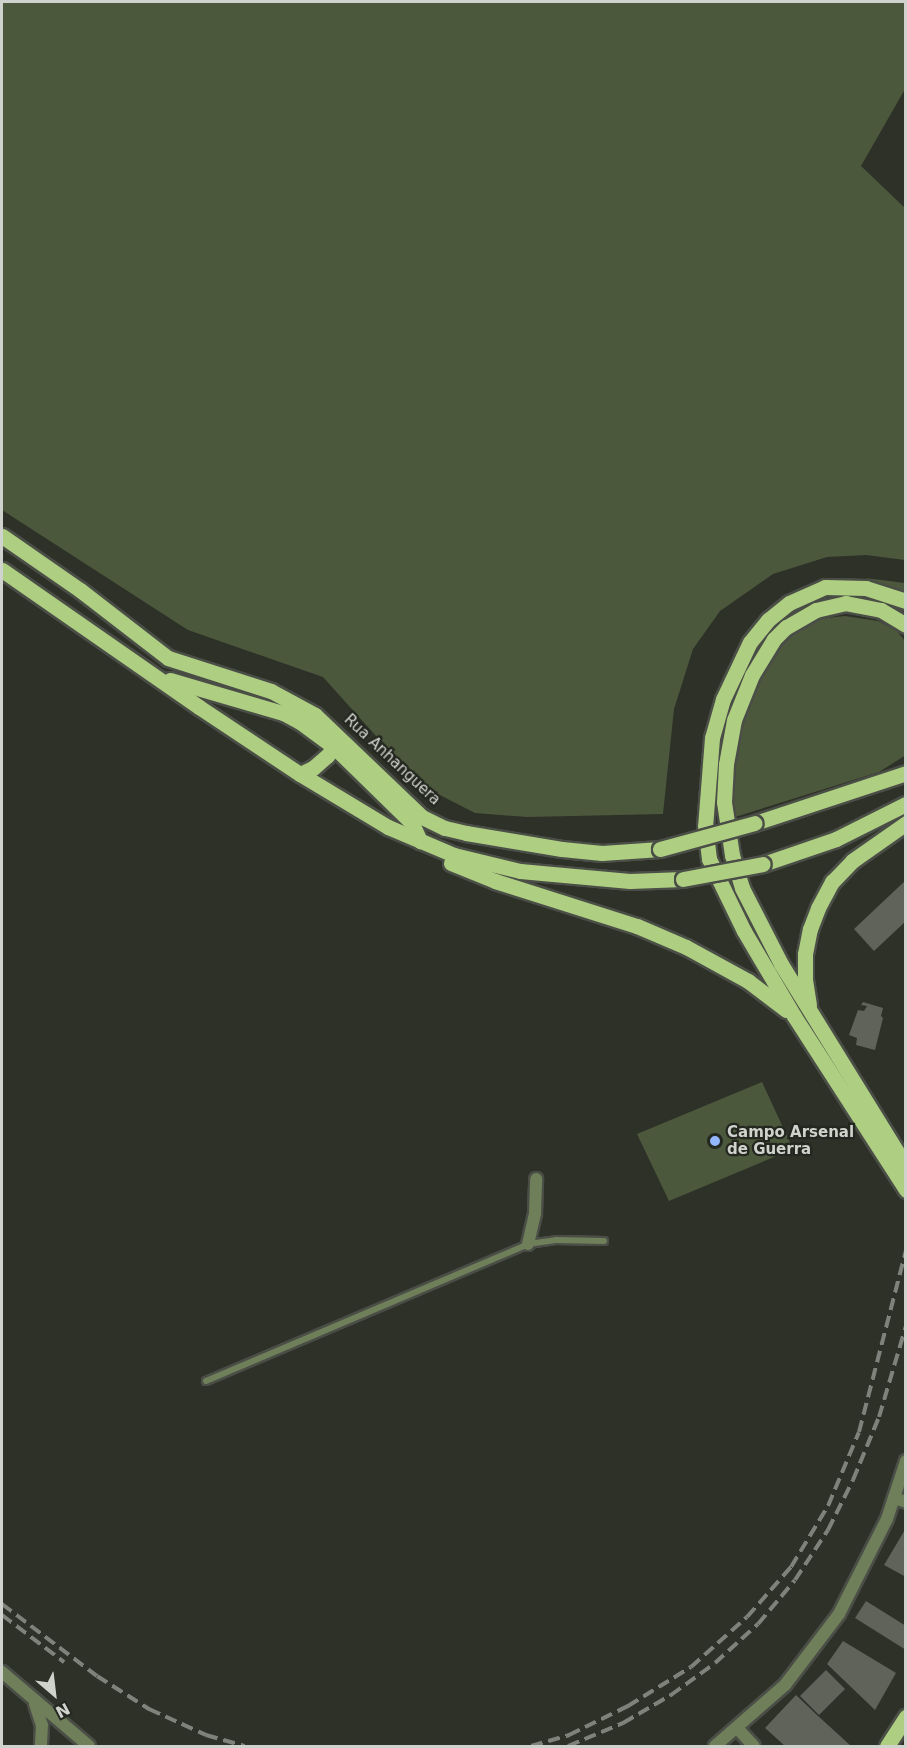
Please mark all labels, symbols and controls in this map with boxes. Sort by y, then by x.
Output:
street label: Rua Anhanguera [340,711,444,809]
place label: Campo Arsenal de Guerra [727,1123,854,1158]
marker: Campo Arsenal de Guerra [708,1134,722,1148]
north arrow [24,1664,84,1724]
text: N [52,1699,73,1722]

